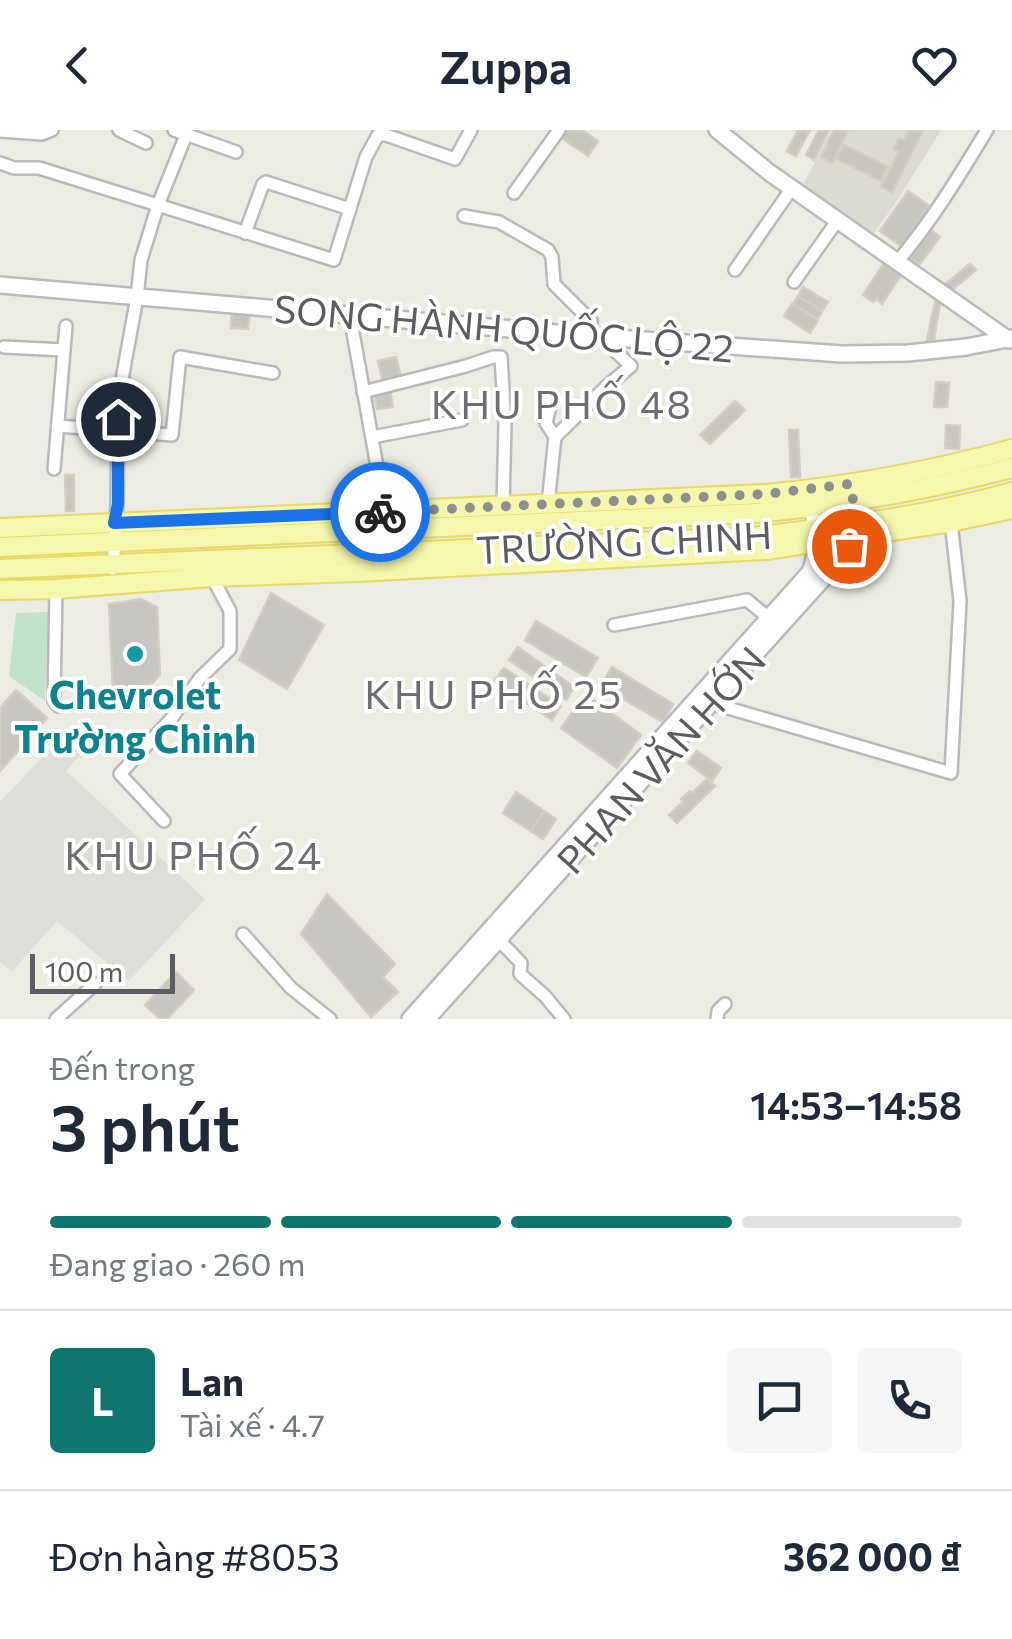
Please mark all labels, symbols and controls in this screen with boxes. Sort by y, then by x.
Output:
icon: back [50,38,105,93]
text: Zuppa [439,38,573,93]
icon: heart [907,38,962,93]
street label: SONG HÀNH QUỐC LỘ 22 [272,281,736,370]
district label: KHU PHỐ 48 [431,375,693,427]
pin [76,377,161,462]
icon: home [91,392,146,447]
courier [330,462,430,562]
icon: bike [353,485,408,540]
pin [807,504,892,589]
street label: TRƯỜNG CHINH [475,510,773,572]
icon: bag [822,519,877,574]
street label: PHAN VĂN HỚN [546,636,774,882]
marker: Chevrolet Trường Chinh [124,643,146,665]
district label: KHU PHỐ 25 [364,665,624,717]
place label: Chevrolet Trường Chinh [14,670,256,761]
district label: KHU PHỐ 24 [64,826,324,878]
scale bar [30,949,175,994]
text: 100 m [45,954,123,988]
text: Đến trong [50,1047,195,1087]
text: 14:53–14:58 [750,1081,962,1128]
text: 3 phút [50,1085,240,1164]
text: Đang giao · 260 m [50,1243,305,1283]
button: chat [727,1348,832,1453]
button: phone [857,1348,962,1453]
text: Lan [180,1357,244,1404]
text: L [91,1377,114,1424]
text: Tài xế · 4.7 [180,1404,325,1444]
text: Đơn hàng #8053 [50,1532,340,1579]
text: 362 000 ₫ [783,1532,962,1579]

